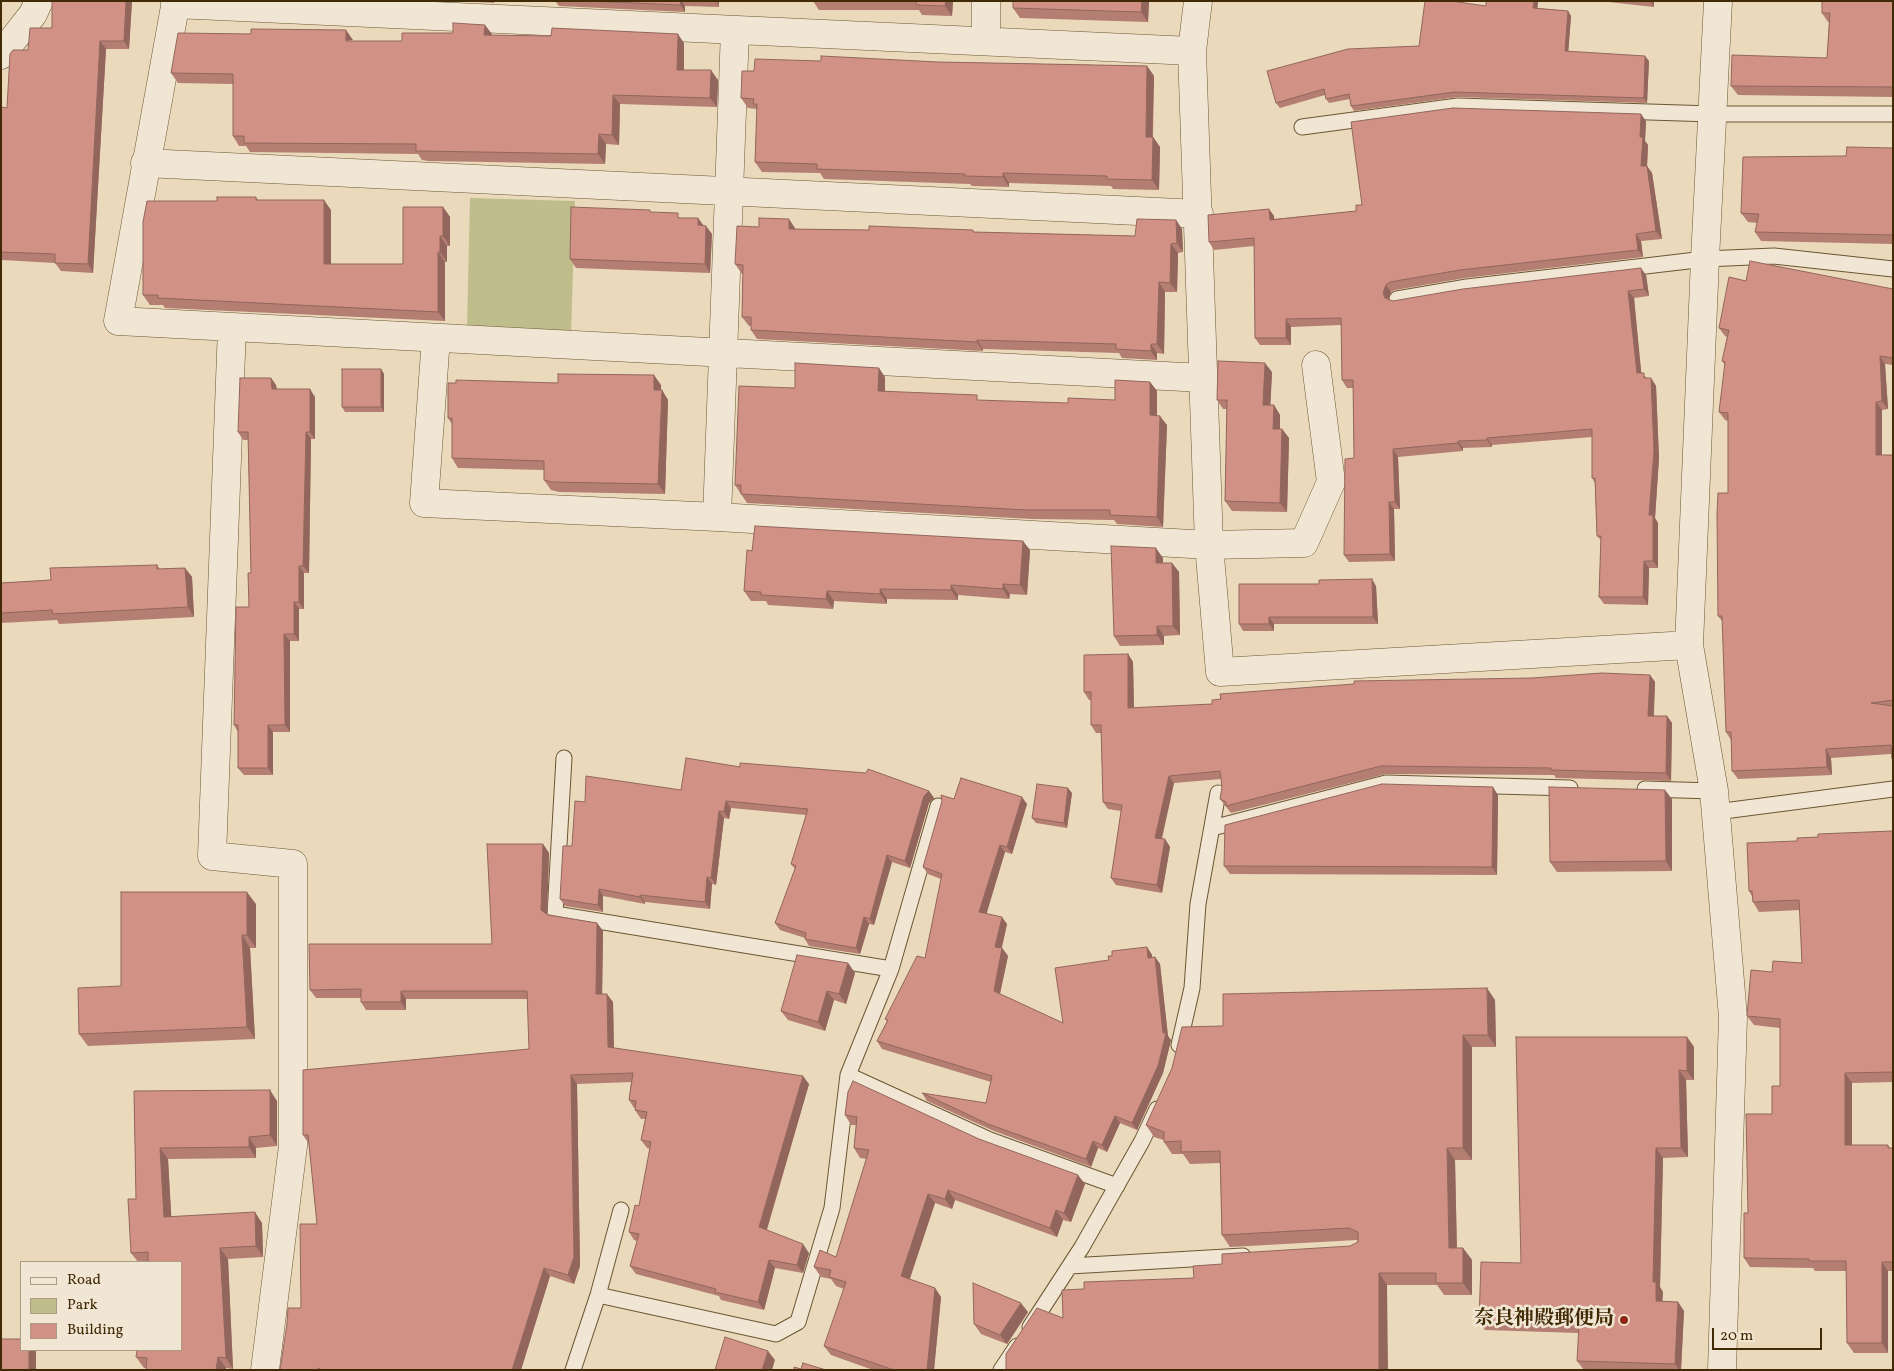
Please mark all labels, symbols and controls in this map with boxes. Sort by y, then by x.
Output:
legend [20,1261,182,1351]
text: Road [67,1270,101,1291]
text: Park [67,1295,98,1316]
place label: 奈良神殿郵便局 [1474,1308,1614,1332]
marker: 奈良神殿郵便局 [1618,1314,1630,1326]
scale bar [1714,1318,1824,1350]
text: Building [67,1320,123,1341]
text: 20 m [1720,1326,1753,1347]

